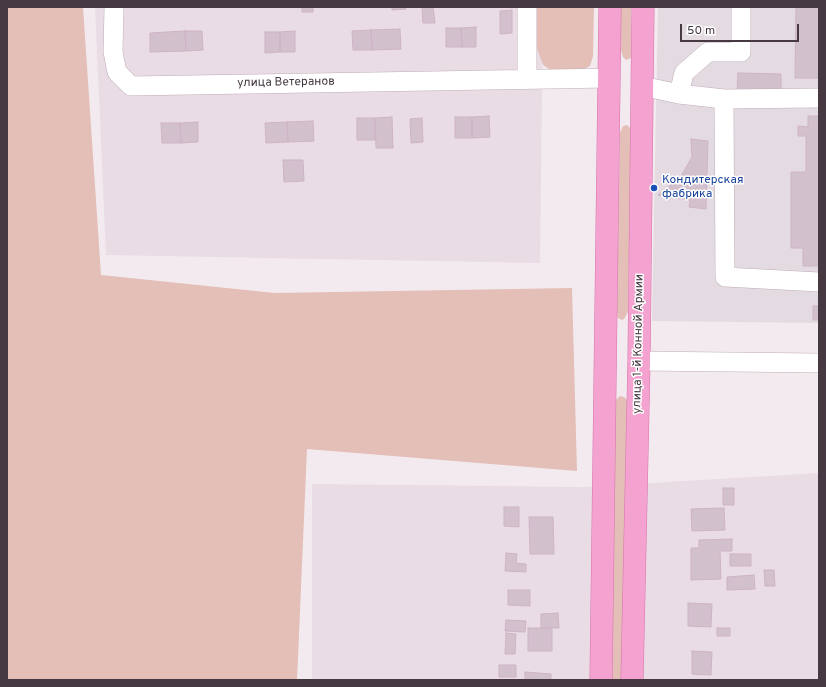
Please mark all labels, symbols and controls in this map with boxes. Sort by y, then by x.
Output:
scale bar [682,16,801,42]
text: 50 m [687,23,715,39]
street label: улица Ветеранов [237,75,335,91]
place label: Кондитерская фабрика [662,174,743,202]
marker: Кондитерская фабрика [649,183,659,193]
street label: улица 1-й Конной Армии [631,274,647,414]

